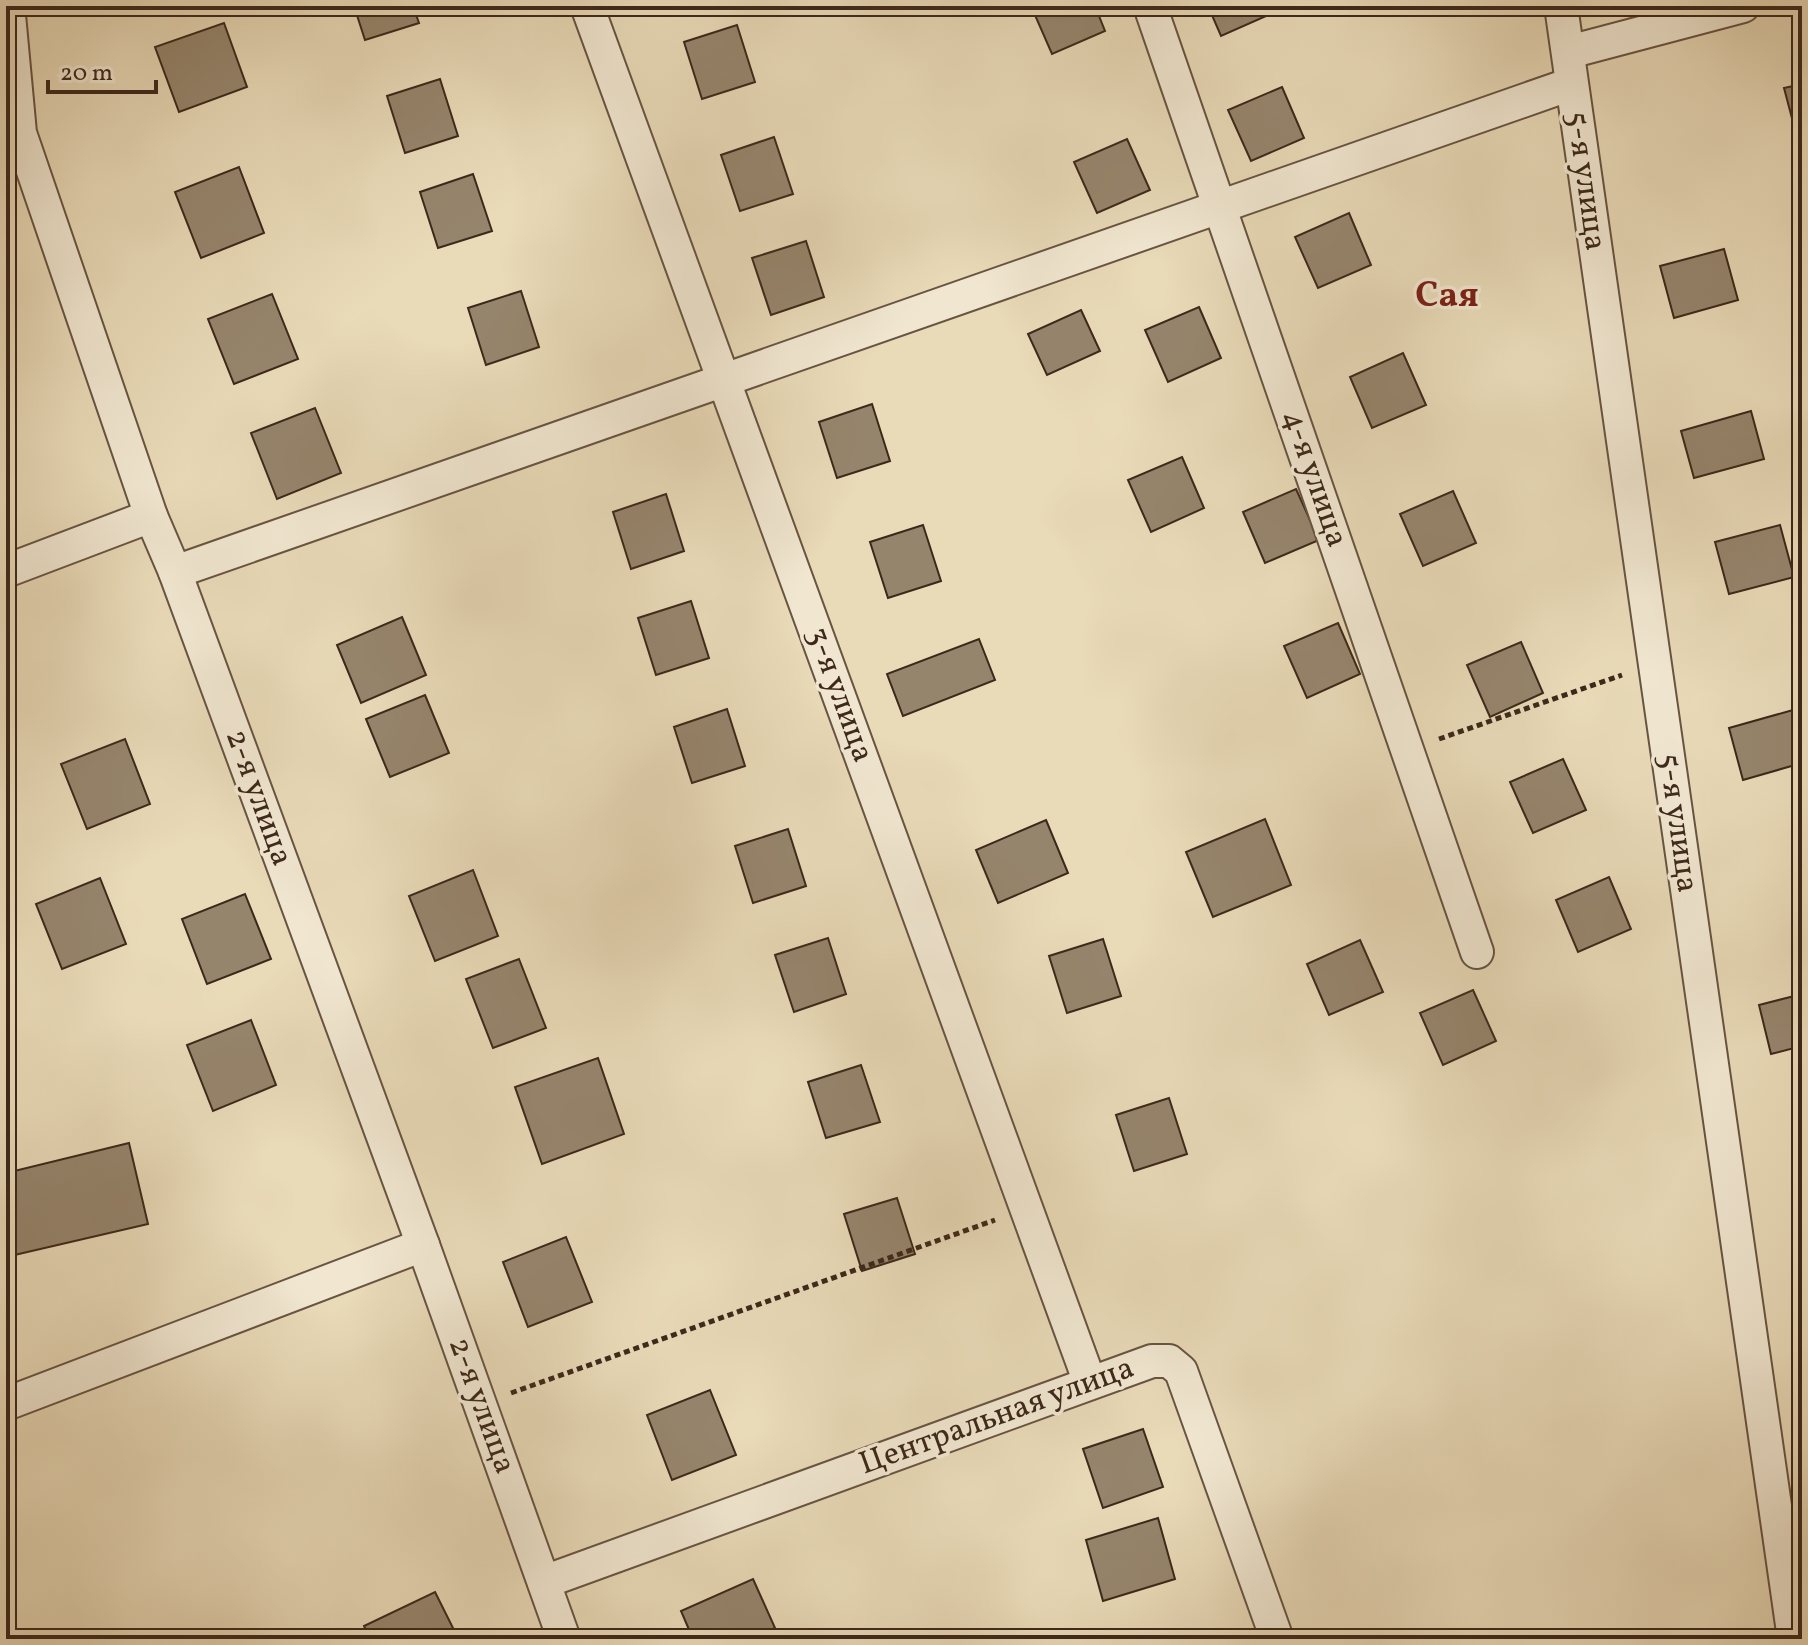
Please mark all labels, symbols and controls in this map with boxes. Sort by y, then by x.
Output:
scale bar [48,44,156,94]
text: 20 m [60,57,113,91]
street label: 5-я улица [1553,109,1617,253]
district label: Сая [1415,272,1479,322]
street label: 4-я улица [1270,404,1358,554]
street label: 3-я улица [794,621,884,769]
street label: 2-я улица [213,724,303,872]
street label: 5-я улица [1645,751,1709,895]
street label: 2-я улица [436,1332,526,1480]
street label: Центральная улица [853,1347,1141,1487]

